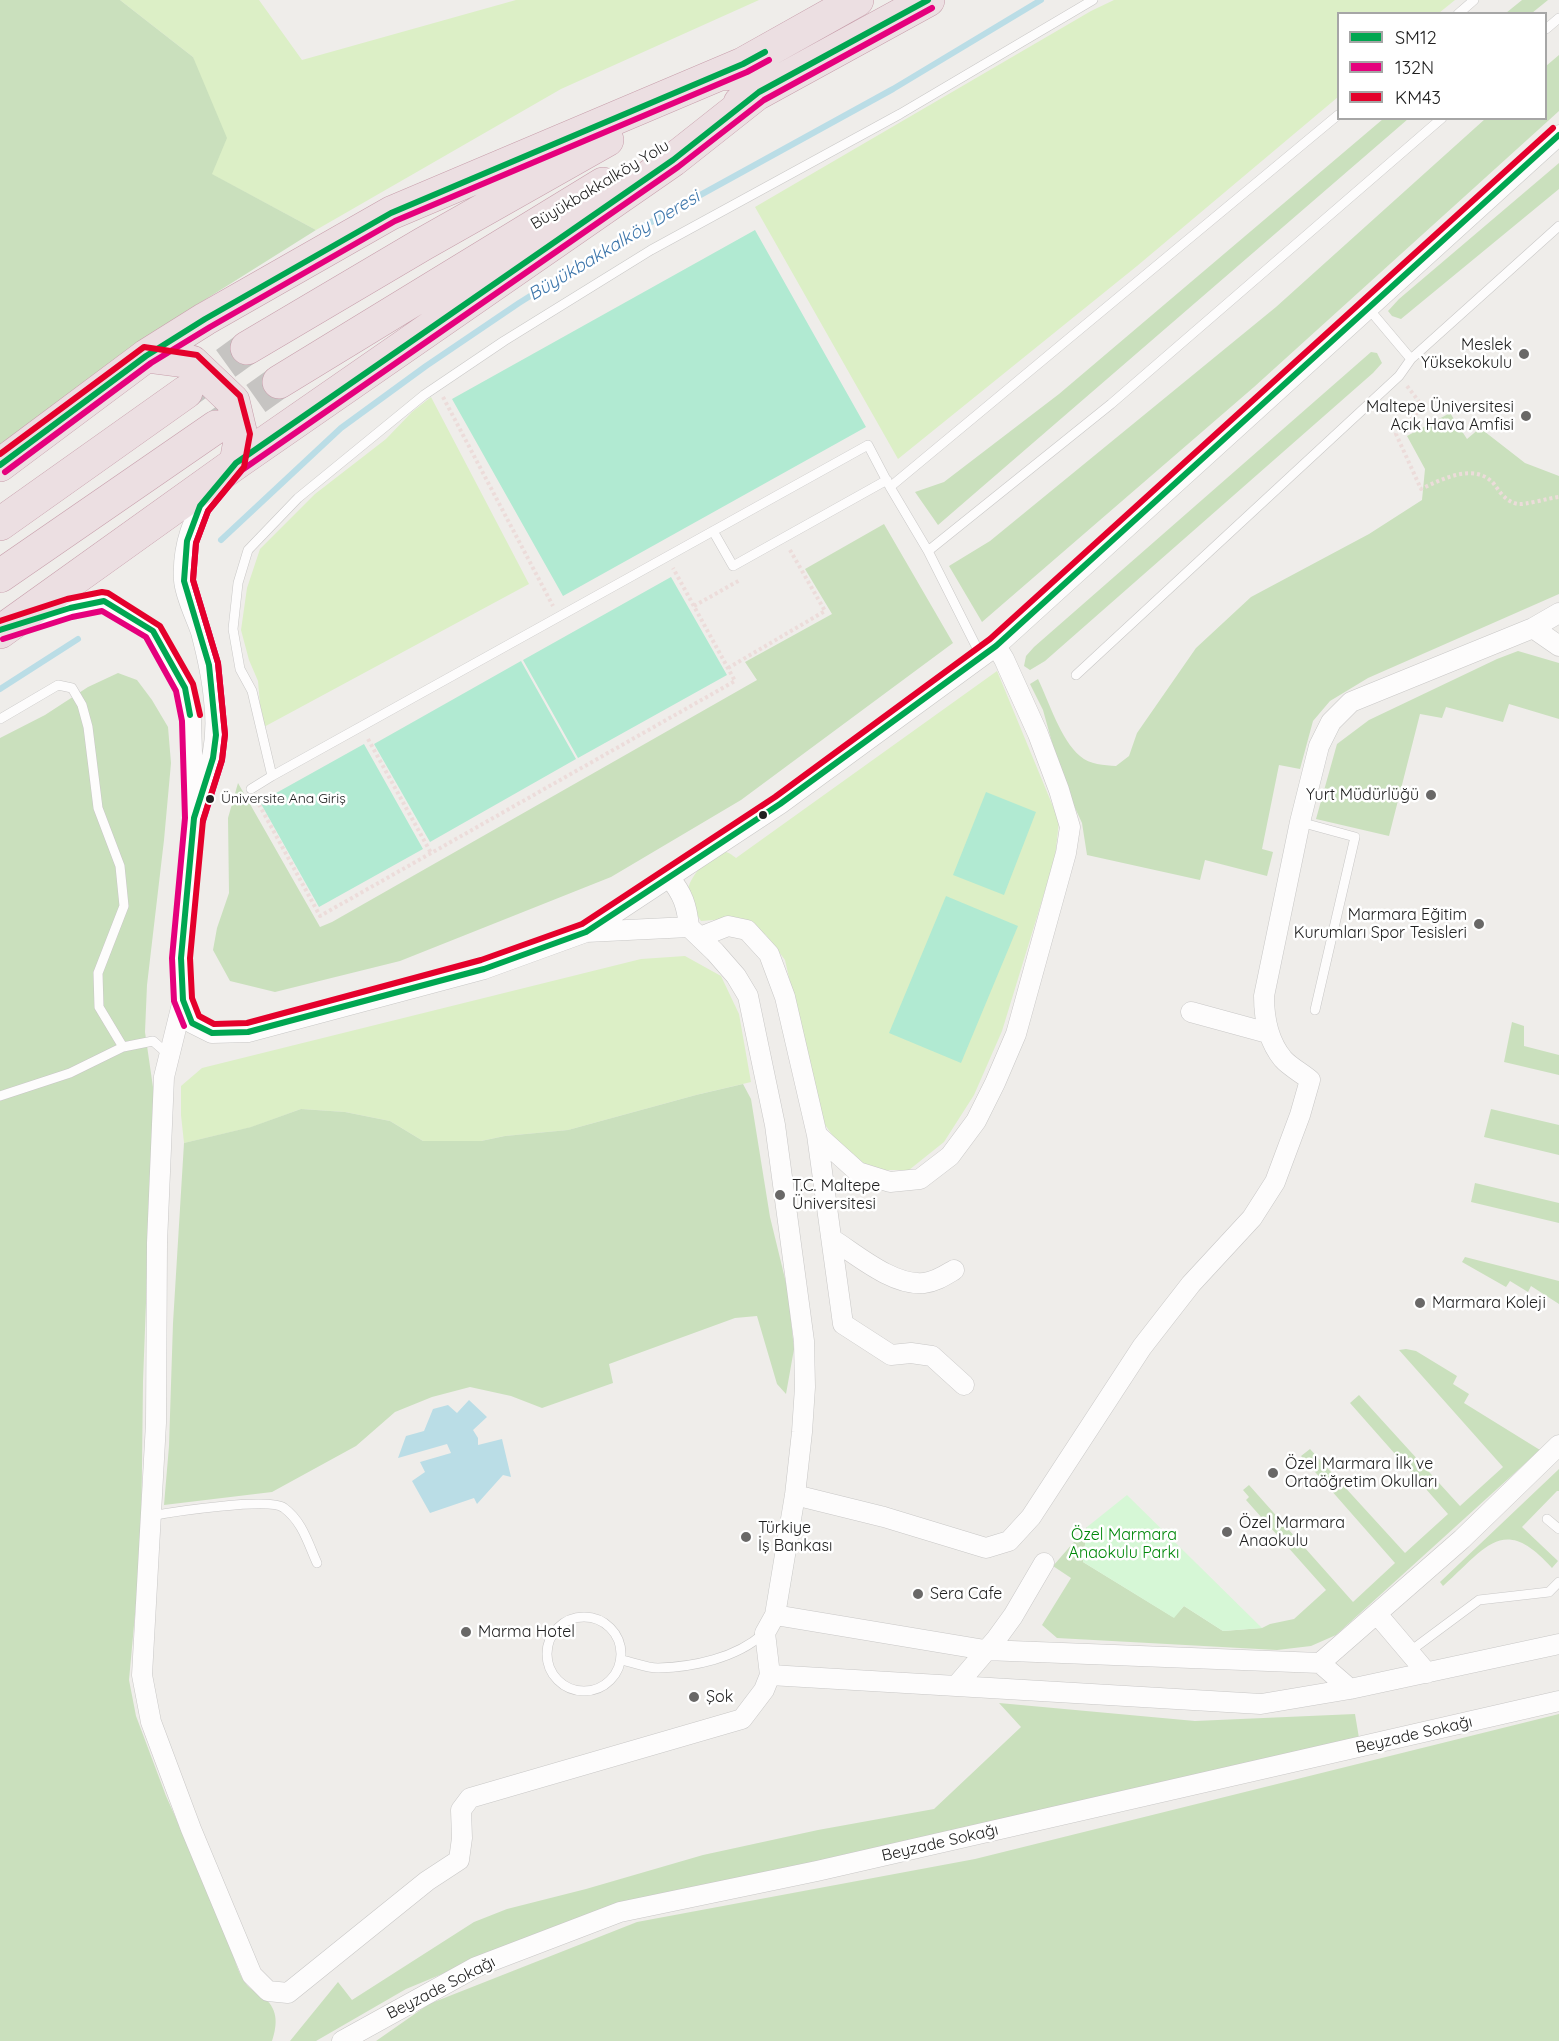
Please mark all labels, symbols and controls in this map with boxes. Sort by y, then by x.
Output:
legend [1337,12,1547,120]
text: SM12 [1395,26,1437,49]
text: 132N [1395,56,1434,79]
text: KM43 [1395,86,1441,109]
street label: Büyükbakkalköy Yolu [527,136,673,234]
water label: Büyükbakkalköy Deresi [525,186,703,306]
place label: Meslek Yüksekokulu [1421,335,1512,373]
marker: Meslek Yüksekokulu [1517,347,1531,361]
place label: Maltepe Üniversitesi Açık Hava Amfisi [1366,397,1514,435]
marker: Maltepe Üniversitesi Açık Hava Amfisi [1519,409,1533,423]
place label: Yurt Müdürlüğü [1306,785,1419,805]
marker: Yurt Müdürlüğü [1424,788,1438,802]
place label: Üniversite Ana Giriş [221,791,346,807]
marker: Üniversite Ana Giriş [204,793,216,805]
unlabelled marker [757,809,769,821]
place label: Marmara Eğitim Kurumları Spor Tesisleri [1294,905,1467,943]
marker: Marmara Eğitim Kurumları Spor Tesisleri [1472,917,1486,931]
place label: T.C. Maltepe Üniversitesi [792,1176,880,1214]
marker: T.C. Maltepe Üniversitesi [773,1188,787,1202]
place label: Marmara Koleji [1432,1293,1546,1313]
marker: Marmara Koleji [1413,1296,1427,1310]
place label: Özel Marmara İlk ve Ortaöğretim Okulları [1285,1454,1437,1492]
marker: Özel Marmara İlk ve Ortaöğretim Okulları [1266,1466,1280,1480]
place label: Özel Marmara Anaokulu [1239,1513,1345,1551]
place label: Türkiye İş Bankası [758,1518,832,1556]
park label: Özel Marmara Anaokulu Parkı [1069,1525,1179,1563]
marker: Özel Marmara Anaokulu [1220,1525,1234,1539]
marker: Türkiye İş Bankası [739,1530,753,1544]
place label: Sera Cafe [930,1584,1002,1604]
marker: Sera Cafe [911,1587,925,1601]
place label: Marma Hotel [478,1622,575,1642]
marker: Marma Hotel [459,1625,473,1639]
place label: Şok [706,1687,733,1707]
marker: Şok [687,1690,701,1704]
street label: Beyzade Sokağı [1354,1712,1474,1758]
street label: Beyzade Sokağı [880,1820,1000,1866]
street label: Beyzade Sokağı [384,1952,498,2024]

